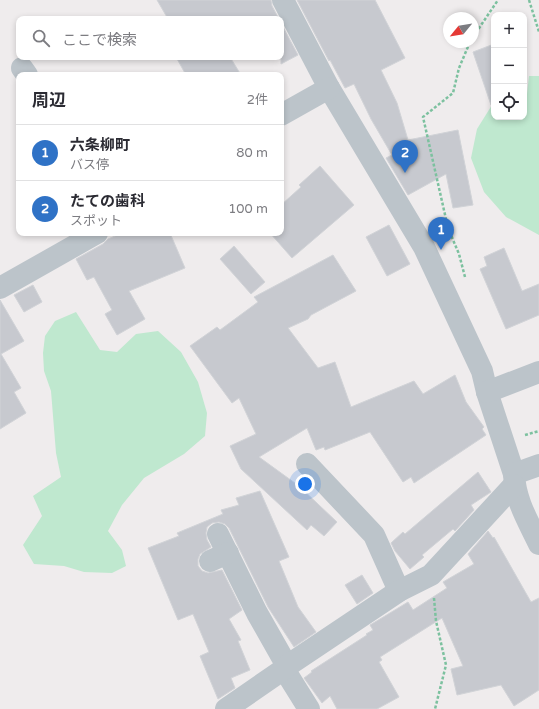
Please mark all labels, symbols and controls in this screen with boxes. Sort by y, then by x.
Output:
north arrow [443,12,479,48]
map controls [491,12,527,120]
button: + [491,12,527,48]
search box [16,16,284,60]
icon: search [30,27,52,49]
text: ここで検索 [62,31,137,49]
button: − [491,48,527,84]
button: locate [491,84,527,120]
text: 周辺 [32,90,66,111]
text: 2件 [247,92,268,108]
text: 六条柳町 [70,136,130,154]
pin: 2 [392,140,418,173]
text: 1 [41,145,49,161]
text: 80 m [236,145,268,161]
text: バス停 [70,157,109,173]
text: たての歯科 [70,192,145,210]
text: 2 [41,201,49,217]
text: 100 m [228,201,268,217]
text: スポット [70,213,122,229]
pin: 1 [428,217,454,250]
your location [295,474,315,494]

